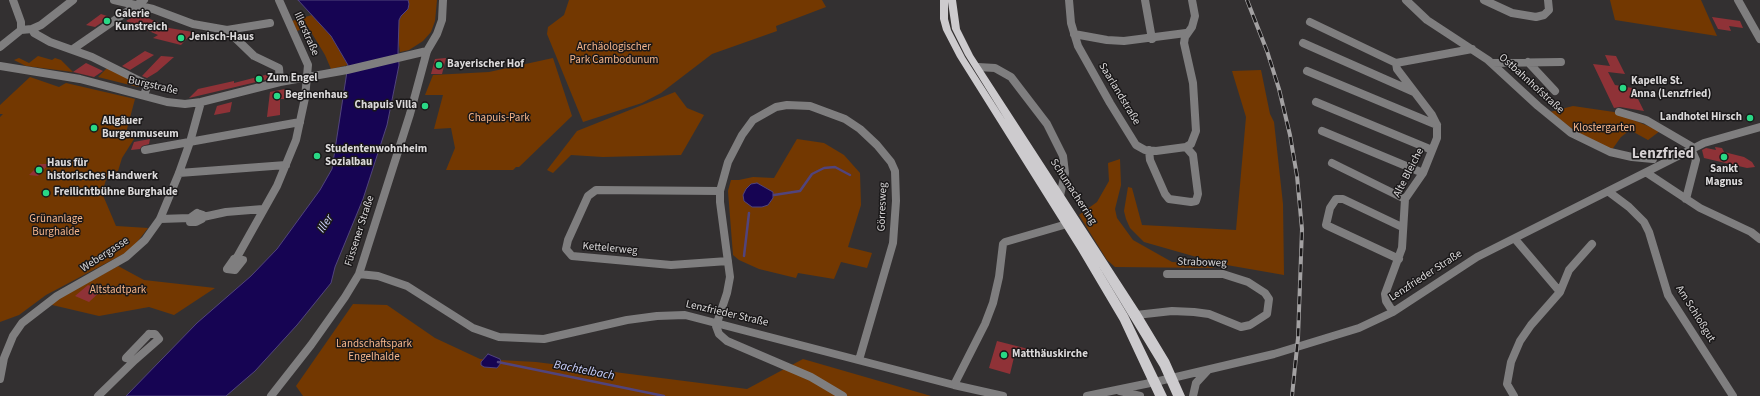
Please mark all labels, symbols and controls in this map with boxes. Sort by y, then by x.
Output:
place label: Galerie Kunstreich [115,8,167,34]
street label: Illerstraße [290,10,322,58]
marker: Galerie Kunstreich [102,16,112,26]
place label: Jenisch-Haus [189,31,254,45]
marker: Jenisch-Haus [176,33,186,43]
park label: Archäologischer Park Cambodunum [570,41,658,67]
street label: Ostbahnhofstraße [1496,51,1566,117]
place label: Bayerischer Hof [447,58,524,72]
marker: Bayerischer Hof [434,60,444,70]
street label: Saarlandstraße [1095,60,1143,128]
place label: Zum Engel [267,72,318,86]
street label: Burgstraße [127,74,179,98]
marker: Zum Engel [254,74,264,84]
place label: Kapelle St. Anna (Lenzfried) [1631,75,1711,101]
marker: Kapelle St. Anna (Lenzfried) [1618,83,1628,93]
place label: Beginenhaus [285,89,348,103]
marker: Beginenhaus [272,91,282,101]
place label: Chapuis Villa [355,99,417,113]
marker: Chapuis Villa [420,101,430,111]
place label: Landhotel Hirsch [1660,111,1742,125]
park label: Chapuis-Park [468,112,530,126]
marker: Landhotel Hirsch [1745,113,1755,123]
place label: Allgäuer Burgenmuseum [102,115,179,141]
park label: Klostergarten [1573,122,1635,136]
marker: Allgäuer Burgenmuseum [89,123,99,133]
place label: Studentenwohnheim Sozialbau [325,143,427,169]
street label: Alte Bleiche [1391,146,1427,200]
district label: Lenzfried [1632,146,1694,164]
marker: Studentenwohnheim Sozialbau [312,151,322,161]
marker: Sankt Magnus [1719,152,1729,162]
place label: Haus für historisches Handwerk [47,157,158,183]
street label: Schumacherring [1047,157,1099,227]
place label: Sankt Magnus [1705,163,1743,189]
marker: Haus für historisches Handwerk [34,165,44,175]
street label: Görresweg [876,182,890,232]
place label: Freilichtbühne Burghalde [54,186,178,200]
marker: Freilichtbühne Burghalde [41,188,51,198]
street label: Füssener Straße [342,194,378,268]
water label: Iller [315,212,337,236]
park label: Grünanlage Burghalde [29,213,83,239]
street label: Webergasse [78,235,132,275]
street label: Kettelerweg [582,240,638,258]
street label: Lenzfrieder Straße [1387,247,1465,305]
street label: Straboweg [1177,256,1227,270]
street label: Am Schloßgut [1672,283,1718,345]
park label: Altstadtpark [90,284,146,298]
street label: Lenzfrieder Straße [684,298,770,330]
park label: Landschaftspark Engelhalde [336,338,412,364]
place label: Matthäuskirche [1012,348,1088,362]
marker: Matthäuskirche [999,350,1009,360]
water label: Bachtelbach [552,358,616,384]

